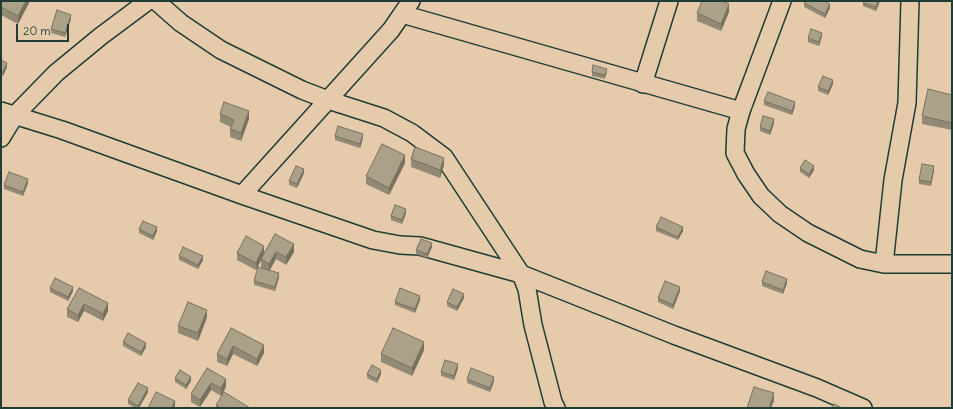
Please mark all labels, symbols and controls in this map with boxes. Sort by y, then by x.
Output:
scale bar [18,16,71,42]
text: 20 m [23,23,51,38]

